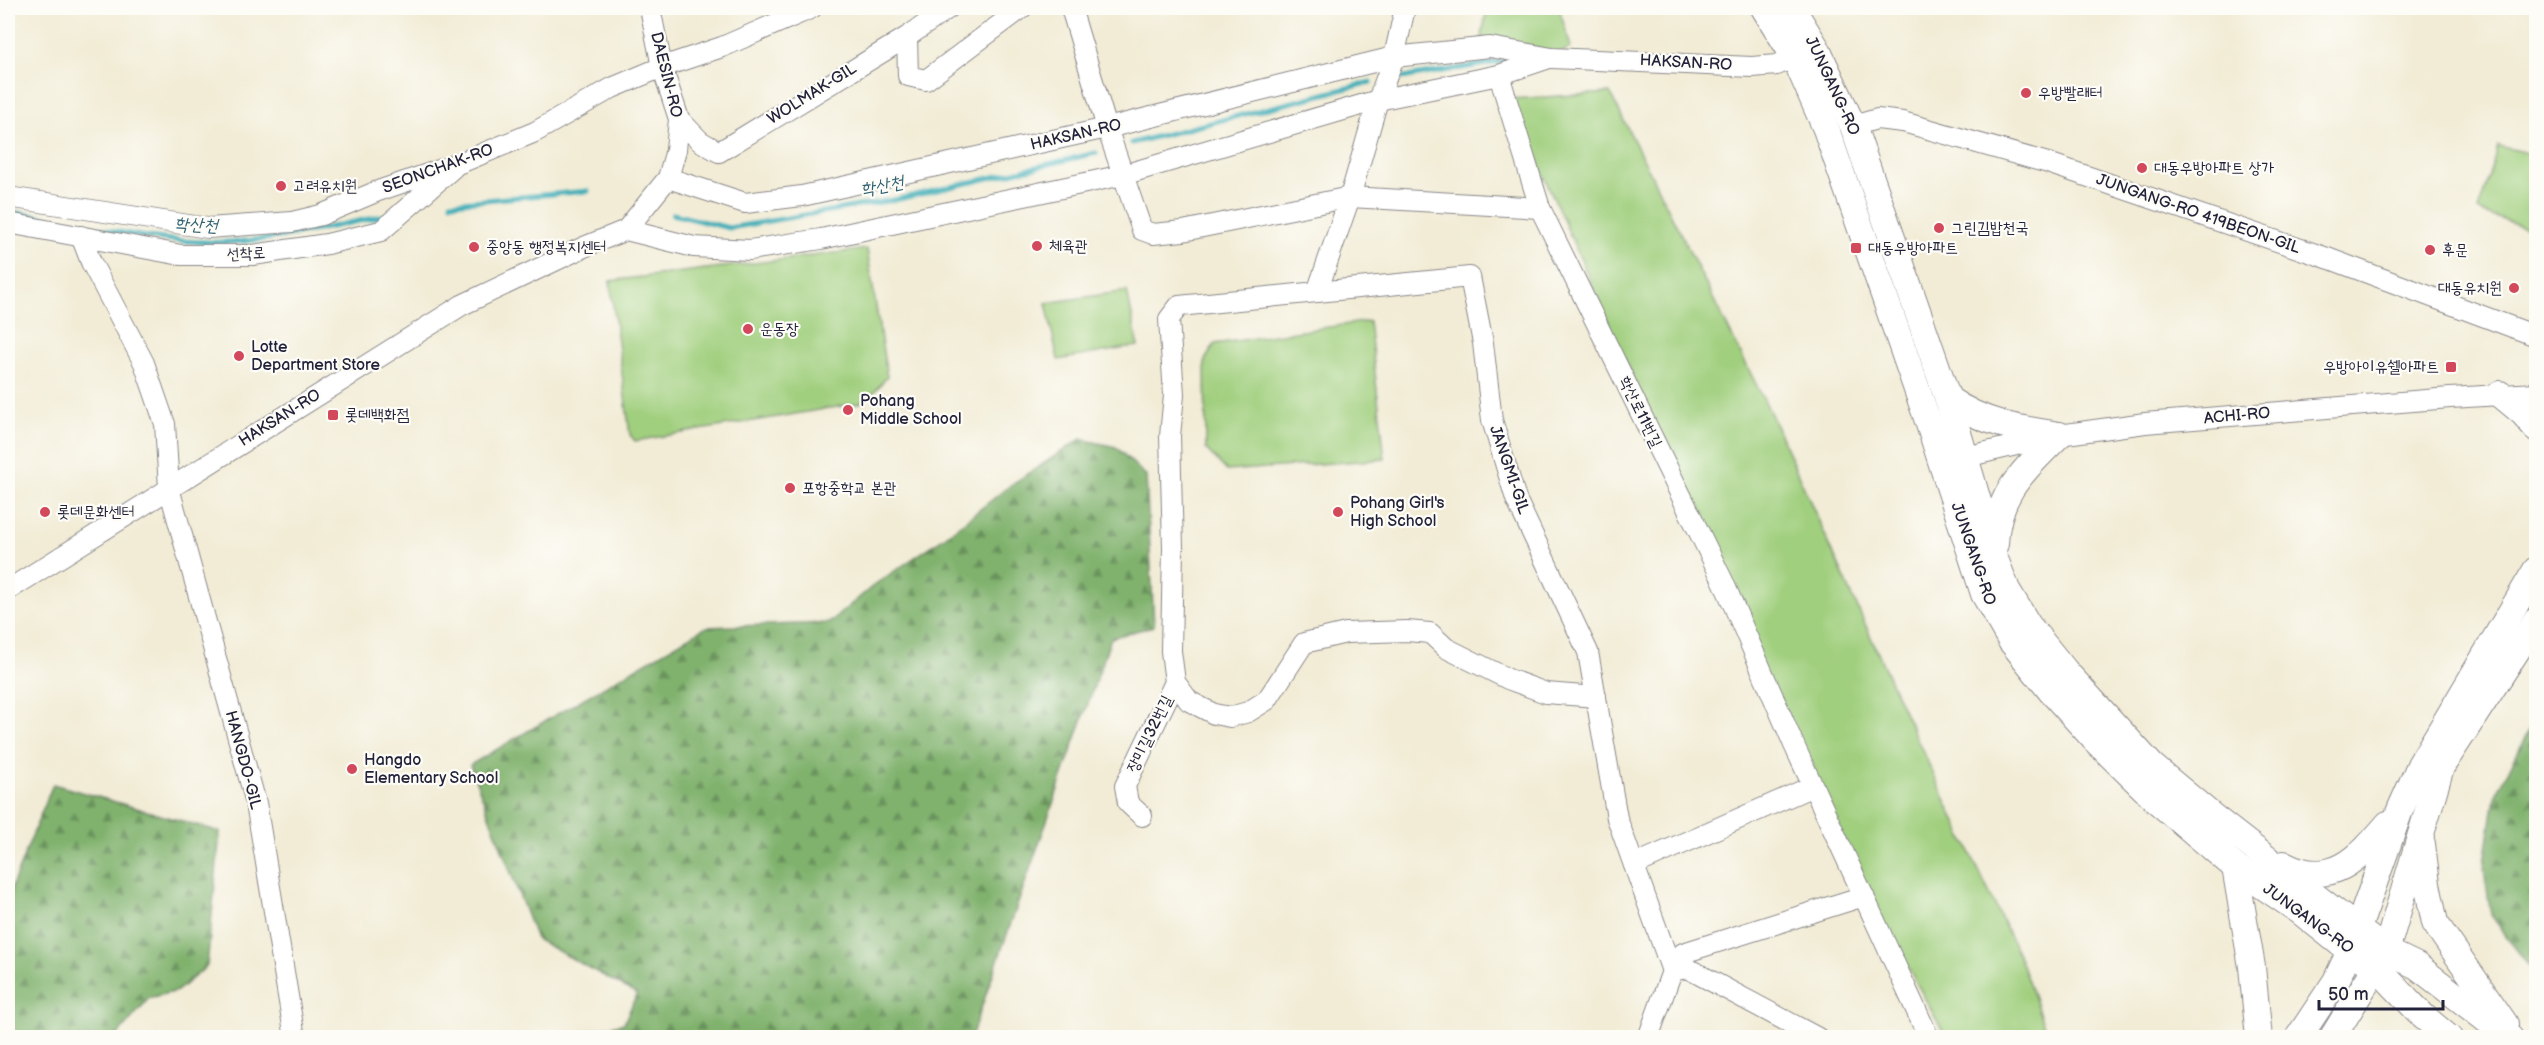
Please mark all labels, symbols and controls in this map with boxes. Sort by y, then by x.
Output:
street label: DAESIN-RO [646,30,686,120]
street label: JUNGANG-RO [1801,33,1863,139]
street label: HAKSAN-RO [1639,51,1733,75]
street label: WOLMAK-GIL [764,59,861,129]
place label: 우방빨래터 [2038,84,2102,103]
marker: 우방빨래터 [2019,86,2033,100]
street label: HAKSAN-RO [1029,115,1123,155]
street label: SEONCHAK-RO [380,140,496,198]
place label: 대동우방아파트 상가 [2154,159,2274,178]
marker: 대동우방아파트 상가 [2135,161,2149,175]
street label: JUNGANG-RO 419BEON-GIL [2094,170,2303,258]
water label: 학산천 [859,171,907,200]
place label: 고려유치원 [293,177,357,196]
marker: 고려유치원 [274,179,288,193]
water label: 학산천 [174,213,220,237]
place label: 그린김밥천국 [1951,219,2028,238]
marker: 그린김밥천국 [1932,221,1946,235]
place label: 체육관 [1049,237,1088,256]
place label: 중앙동 행정복지센터 [486,238,606,257]
marker: 체육관 [1030,239,1044,253]
place label: 대동우방아파트 [1868,239,1958,258]
marker: 중앙동 행정복지센터 [467,240,481,254]
marker: 대동우방아파트 [1849,241,1863,255]
place label: 후문 [2442,241,2468,260]
marker: 후문 [2423,243,2437,257]
street label: 선착로 [226,244,266,264]
place label: 대동유치원 [2438,279,2502,298]
marker: 대동유치원 [2507,281,2521,295]
place label: 운동장 [760,320,799,339]
marker: 운동장 [741,322,755,336]
place label: Lotte Department Store [251,338,380,375]
marker: Lotte Department Store [232,349,246,363]
place label: 우방아이유쉘아파트 [2323,358,2439,377]
marker: 우방아이유쉘아파트 [2444,360,2458,374]
street label: 학산로11번길 [1615,373,1665,451]
street label: HAKSAN-RO [236,385,324,451]
place label: Pohang Middle School [860,392,962,429]
marker: Pohang Middle School [841,403,855,417]
street label: ACHI-RO [2203,404,2271,428]
place label: 롯데백화점 [345,406,410,425]
marker: 롯데백화점 [326,408,340,422]
street label: JANGMI-GIL [1485,423,1533,517]
place label: 포항중학교 본관 [802,479,897,498]
marker: 포항중학교 본관 [783,481,797,495]
place label: Pohang Girl's High School [1350,494,1445,531]
street label: JUNGANG-RO [1947,500,1999,608]
place label: 롯데문화센터 [57,503,134,522]
marker: 롯데문화센터 [38,505,52,519]
marker: Pohang Girl's High School [1331,505,1345,519]
street label: 장미길32번길 [1123,692,1177,776]
street label: HANGDO-GIL [221,709,265,812]
place label: Hangdo Elementary School [364,751,498,788]
marker: Hangdo Elementary School [345,762,359,776]
street label: JUNGANG-RO [2259,880,2357,958]
scale bar [2319,973,2444,1011]
text: 50 m [2328,984,2369,1005]

